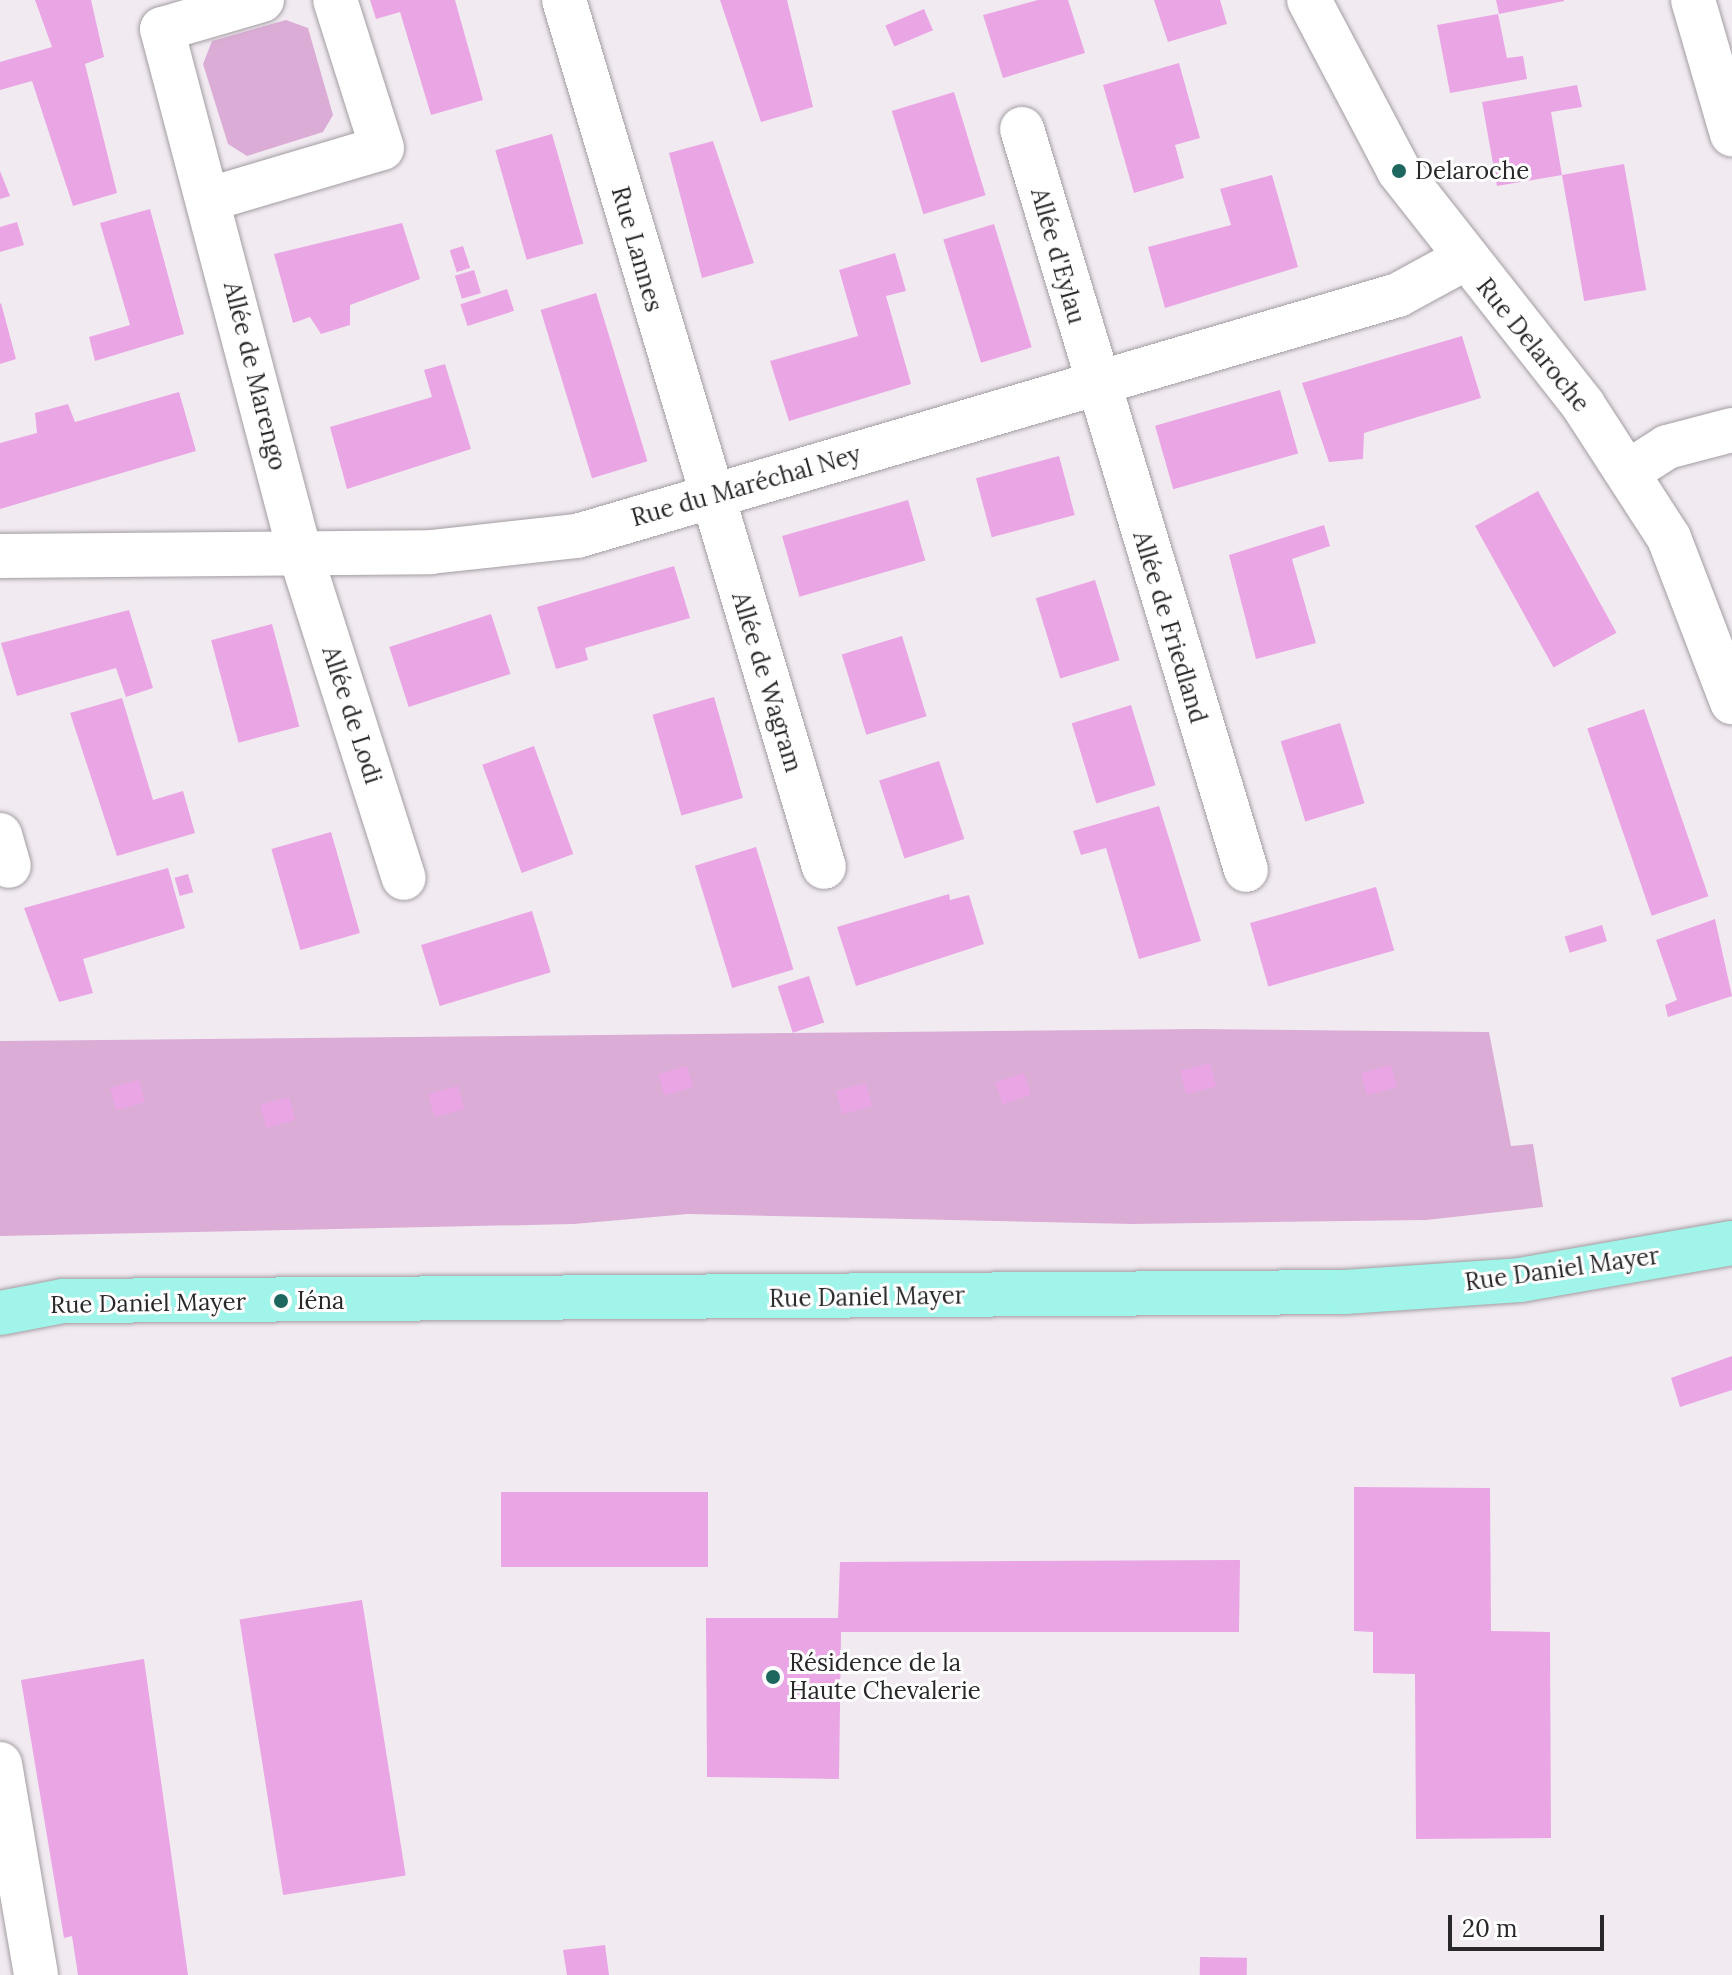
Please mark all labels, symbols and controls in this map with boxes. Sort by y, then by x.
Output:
place label: Delaroche [1415,157,1529,185]
marker: Delaroche [1390,162,1408,180]
street label: Rue Lannes [605,183,669,315]
street label: Allée d'Eylau [1025,185,1091,327]
street label: Rue Delaroche [1471,273,1595,417]
street label: Allée de Marengo [218,279,292,473]
street label: Rue du Maréchal Ney [628,439,864,533]
street label: Allée de Friedland [1127,528,1213,726]
street label: Allée de Wagram [726,589,808,775]
street label: Allée de Lodi [316,643,388,787]
street label: Rue Daniel Mayer [1463,1241,1661,1297]
street label: Rue Daniel Mayer [769,1281,965,1313]
street label: Rue Daniel Mayer [50,1287,246,1319]
place label: Iéna [297,1287,344,1315]
marker: Iéna [272,1292,290,1310]
place label: Résidence de la Haute Chevalerie [789,1649,981,1705]
marker: Résidence de la Haute Chevalerie [764,1668,782,1686]
scale bar [1452,1899,1608,1949]
text: 20 m [1462,1913,1518,1944]

